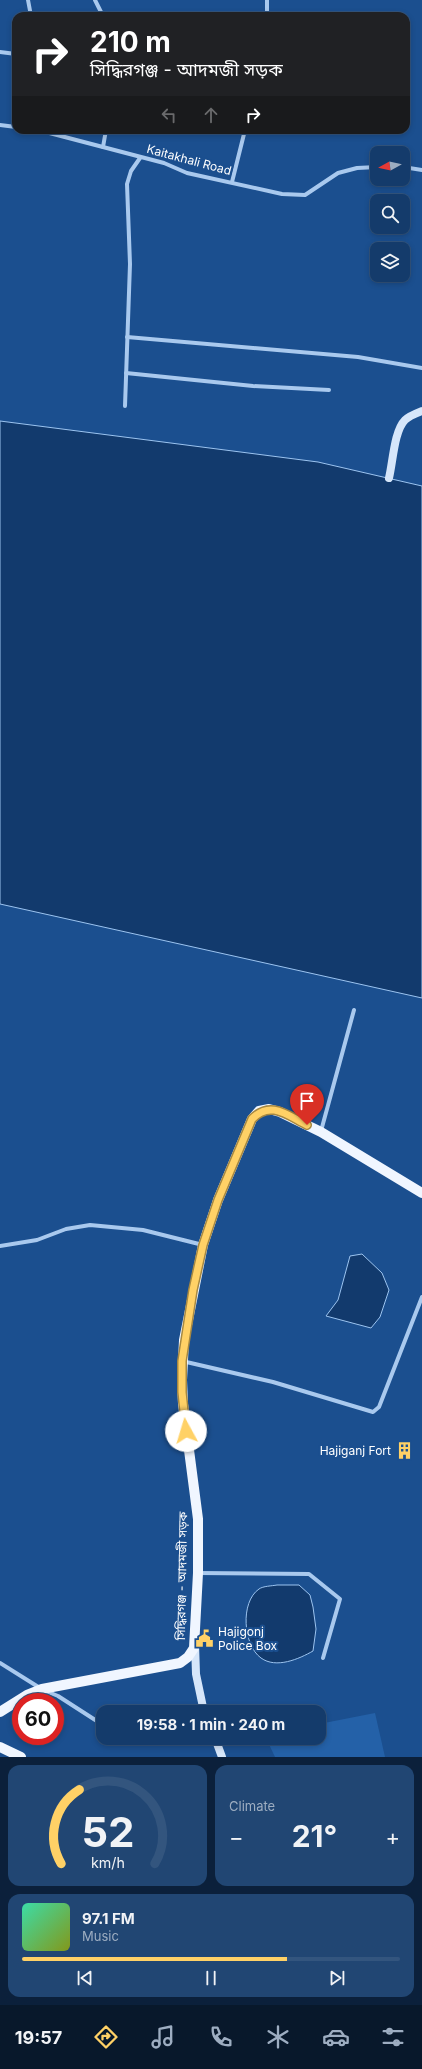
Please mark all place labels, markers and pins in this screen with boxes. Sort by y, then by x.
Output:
pin [290,1084,324,1125]
building icon: Hajiganj Fort [394,1441,414,1461]
place label: Hajiganj Fort [320,1443,391,1458]
place label: Hajigonj Police Box [218,1624,278,1653]
public building icon: Hajigonj Police Box [195,1629,215,1649]

